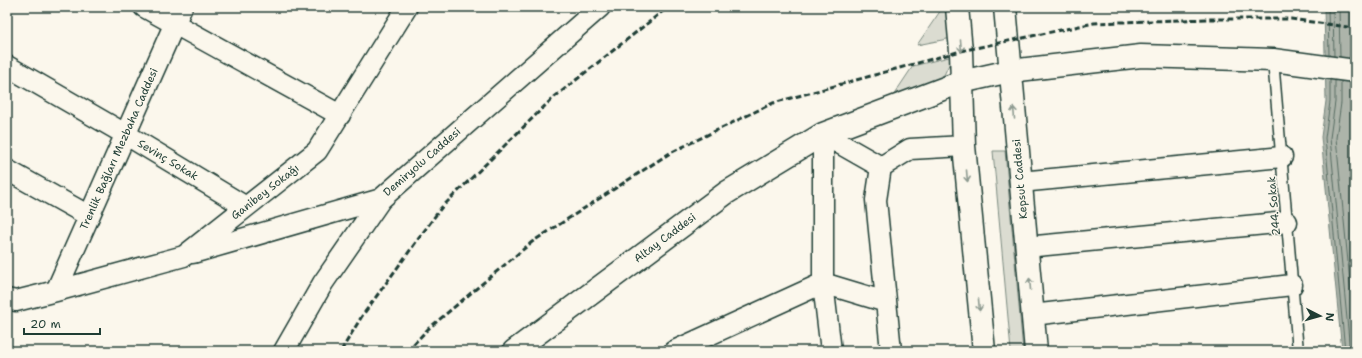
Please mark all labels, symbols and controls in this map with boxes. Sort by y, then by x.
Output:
one-way arrow [957,39,964,52]
street label: Trenlik Bağları Mezbaha Caddesi [76,66,162,232]
one-way arrow [1010,107,1017,120]
street label: Demiryolu Caddesi [380,124,464,200]
street label: Sevinç Sokak [135,136,201,184]
street label: Kepsut Caddesi [1009,138,1031,220]
street label: Ganibey Sokağı [228,161,302,223]
one-way arrow [964,169,971,182]
street label: 244. Sokak [1264,176,1284,236]
street label: Altay Caddesi [631,210,699,266]
one-way arrow [1026,278,1033,291]
north arrow [1300,296,1340,336]
one-way arrow [976,298,983,311]
scale bar [24,310,100,336]
text: N [1322,312,1337,322]
text: 20 m [30,316,61,332]

